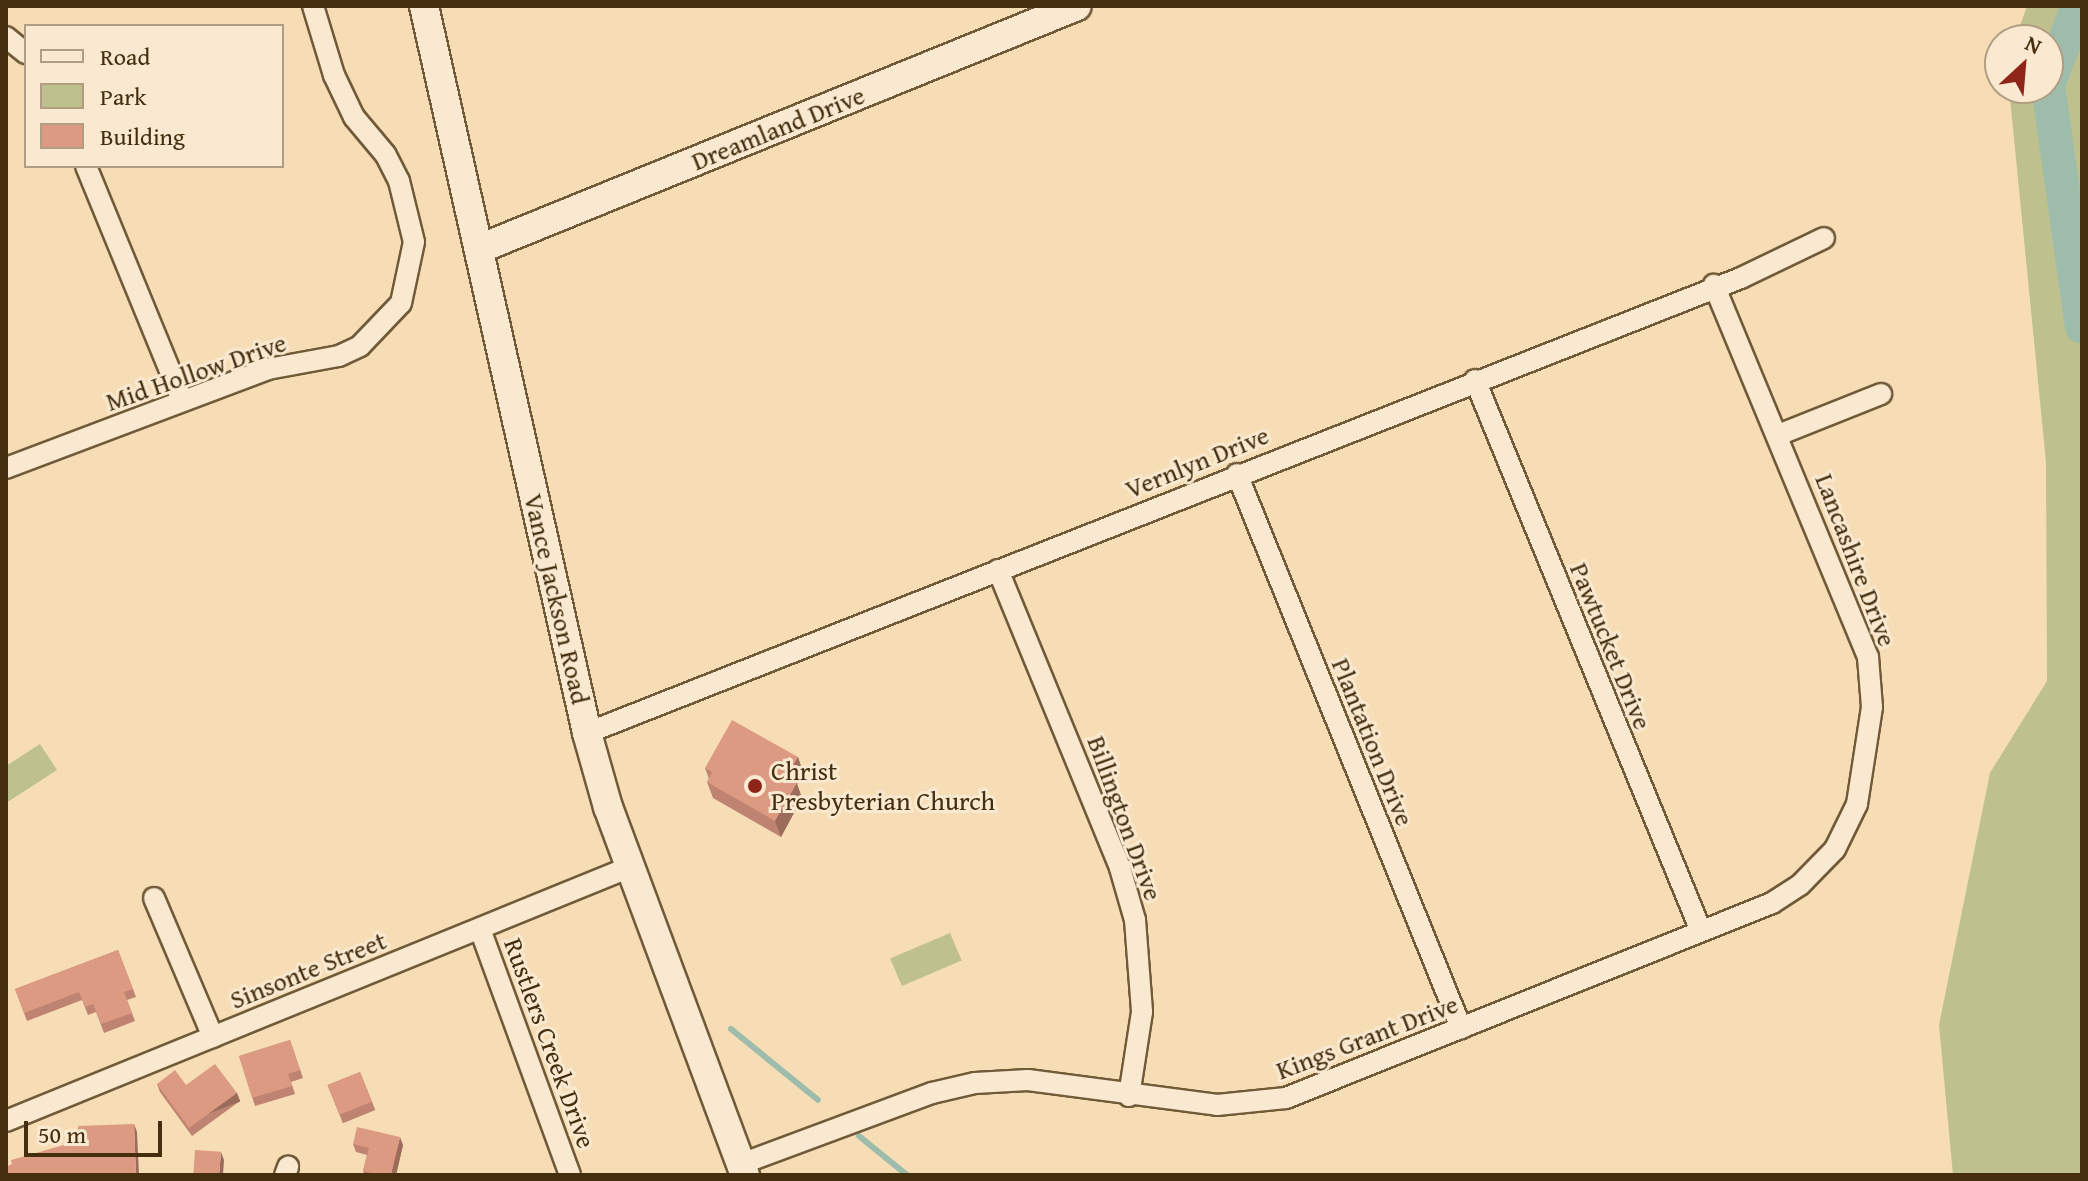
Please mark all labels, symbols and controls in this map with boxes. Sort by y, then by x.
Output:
legend [24,24,284,168]
north arrow [1984,24,2064,104]
text: N [2020,27,2047,62]
text: Road [100,39,150,74]
text: Park [100,79,146,114]
street label: Dreamland Drive [687,79,869,177]
text: Building [100,119,185,154]
street label: Mid Hollow Drive [102,327,290,417]
street label: Vernlyn Drive [1121,419,1273,505]
street label: Lancashire Drive [1809,469,1903,651]
street label: Vance Jackson Road [518,491,596,707]
street label: Pawtucket Drive [1563,558,1659,734]
street label: Plantation Drive [1325,654,1421,830]
street label: Billington Drive [1081,732,1169,904]
place label: Christ Presbyterian Church [771,755,995,816]
marker: Christ Presbyterian Church [746,777,764,795]
street label: Sinsonte Street [225,925,391,1015]
street label: Rustlers Creek Drive [498,934,602,1152]
street label: Kings Grant Drive [1272,988,1462,1086]
scale bar [28,1105,166,1155]
text: 50 m [38,1117,86,1152]

